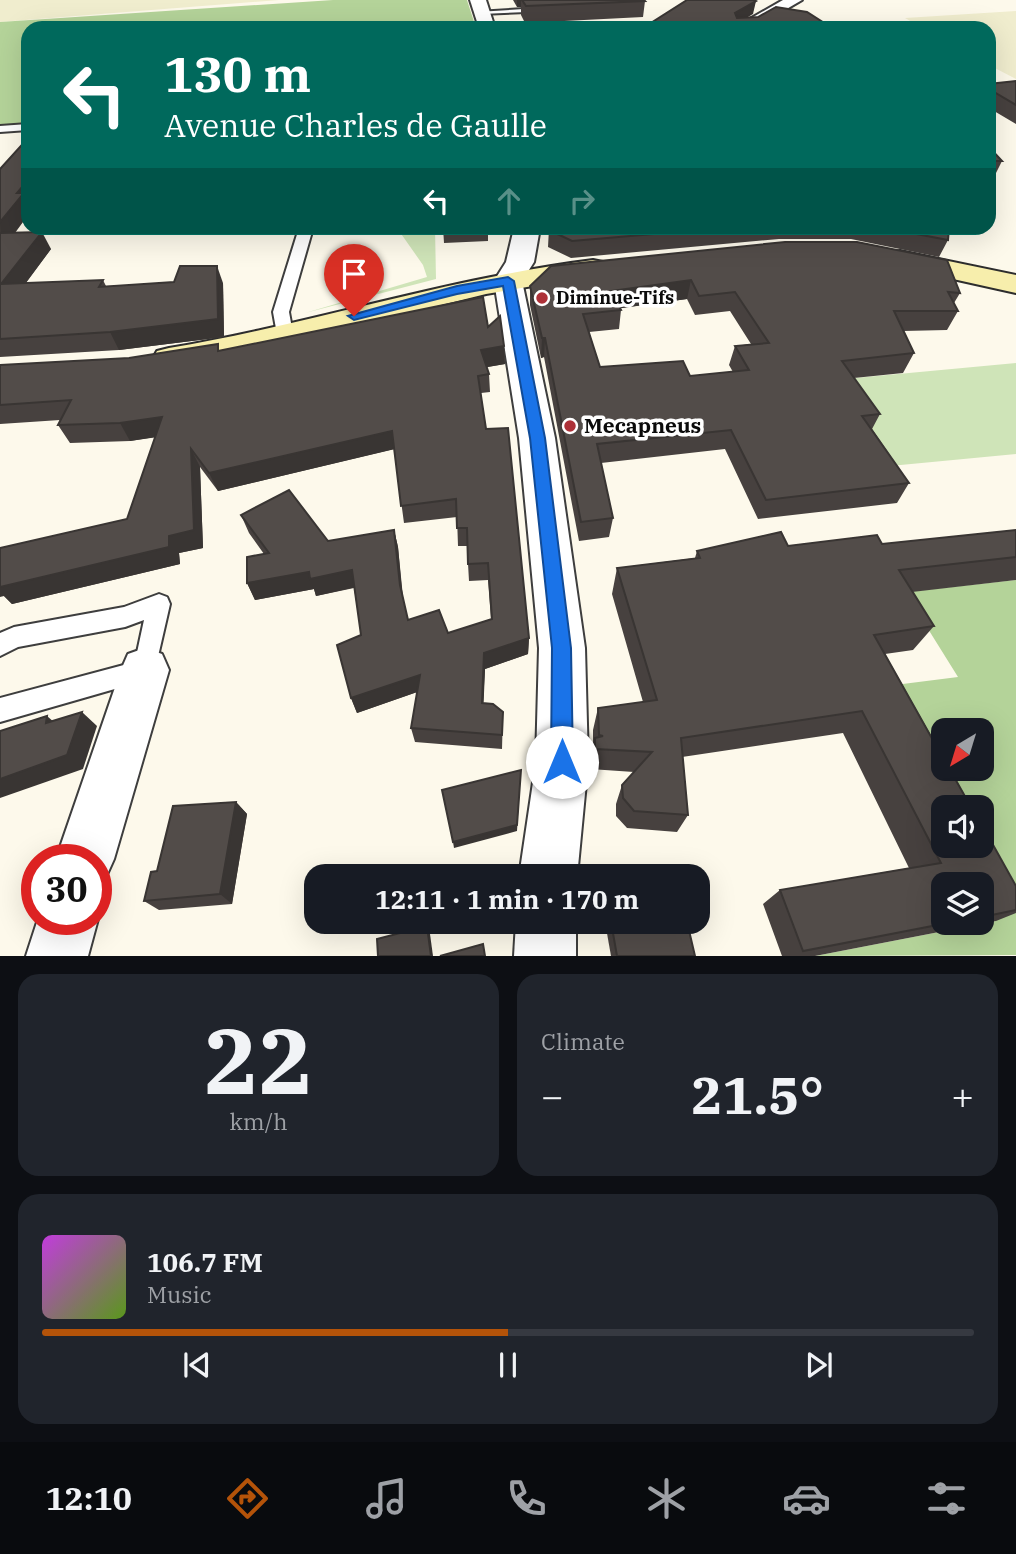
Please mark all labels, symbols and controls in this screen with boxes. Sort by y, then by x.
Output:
text: 130 m [164,42,311,105]
icon: left [49,49,140,140]
text: Avenue Charles de Gaulle [164,104,547,146]
icon: left [417,182,455,220]
icon: ahead [490,182,528,220]
icon: right [563,182,601,220]
pin [324,244,384,316]
icon: arrive [335,255,373,293]
place label: Diminue-Tifs [556,286,674,309]
marker: Diminue-Tifs [534,290,550,306]
place label: Mecapneus [584,411,701,439]
marker: Mecapneus [562,418,578,434]
north arrow [931,718,994,780]
map controls [931,718,994,935]
position arrow [525,725,599,799]
button: sound [931,795,994,858]
speed limit sign: 30 [21,844,112,935]
button: layers [931,872,994,935]
text: 12:11 · 1 min · 170 m [375,882,639,916]
text: 22 [204,1001,313,1119]
text: Climate [541,1026,625,1056]
text: 21.5° [691,1061,824,1128]
text: − [541,1071,564,1120]
text: + [951,1071,974,1120]
text: km/h [229,1106,288,1136]
text: 106.7 FM [147,1245,263,1279]
text: Music [147,1279,212,1309]
icon: previous [178,1346,216,1384]
icon: pause [489,1346,527,1384]
icon: next [800,1346,838,1384]
icon: directions [223,1474,272,1523]
icon: music [362,1474,411,1523]
icon: phone [502,1474,551,1523]
icon: climate [642,1474,691,1523]
icon: car [782,1474,831,1523]
icon: filters [922,1474,971,1523]
text: 12:10 [45,1477,132,1519]

